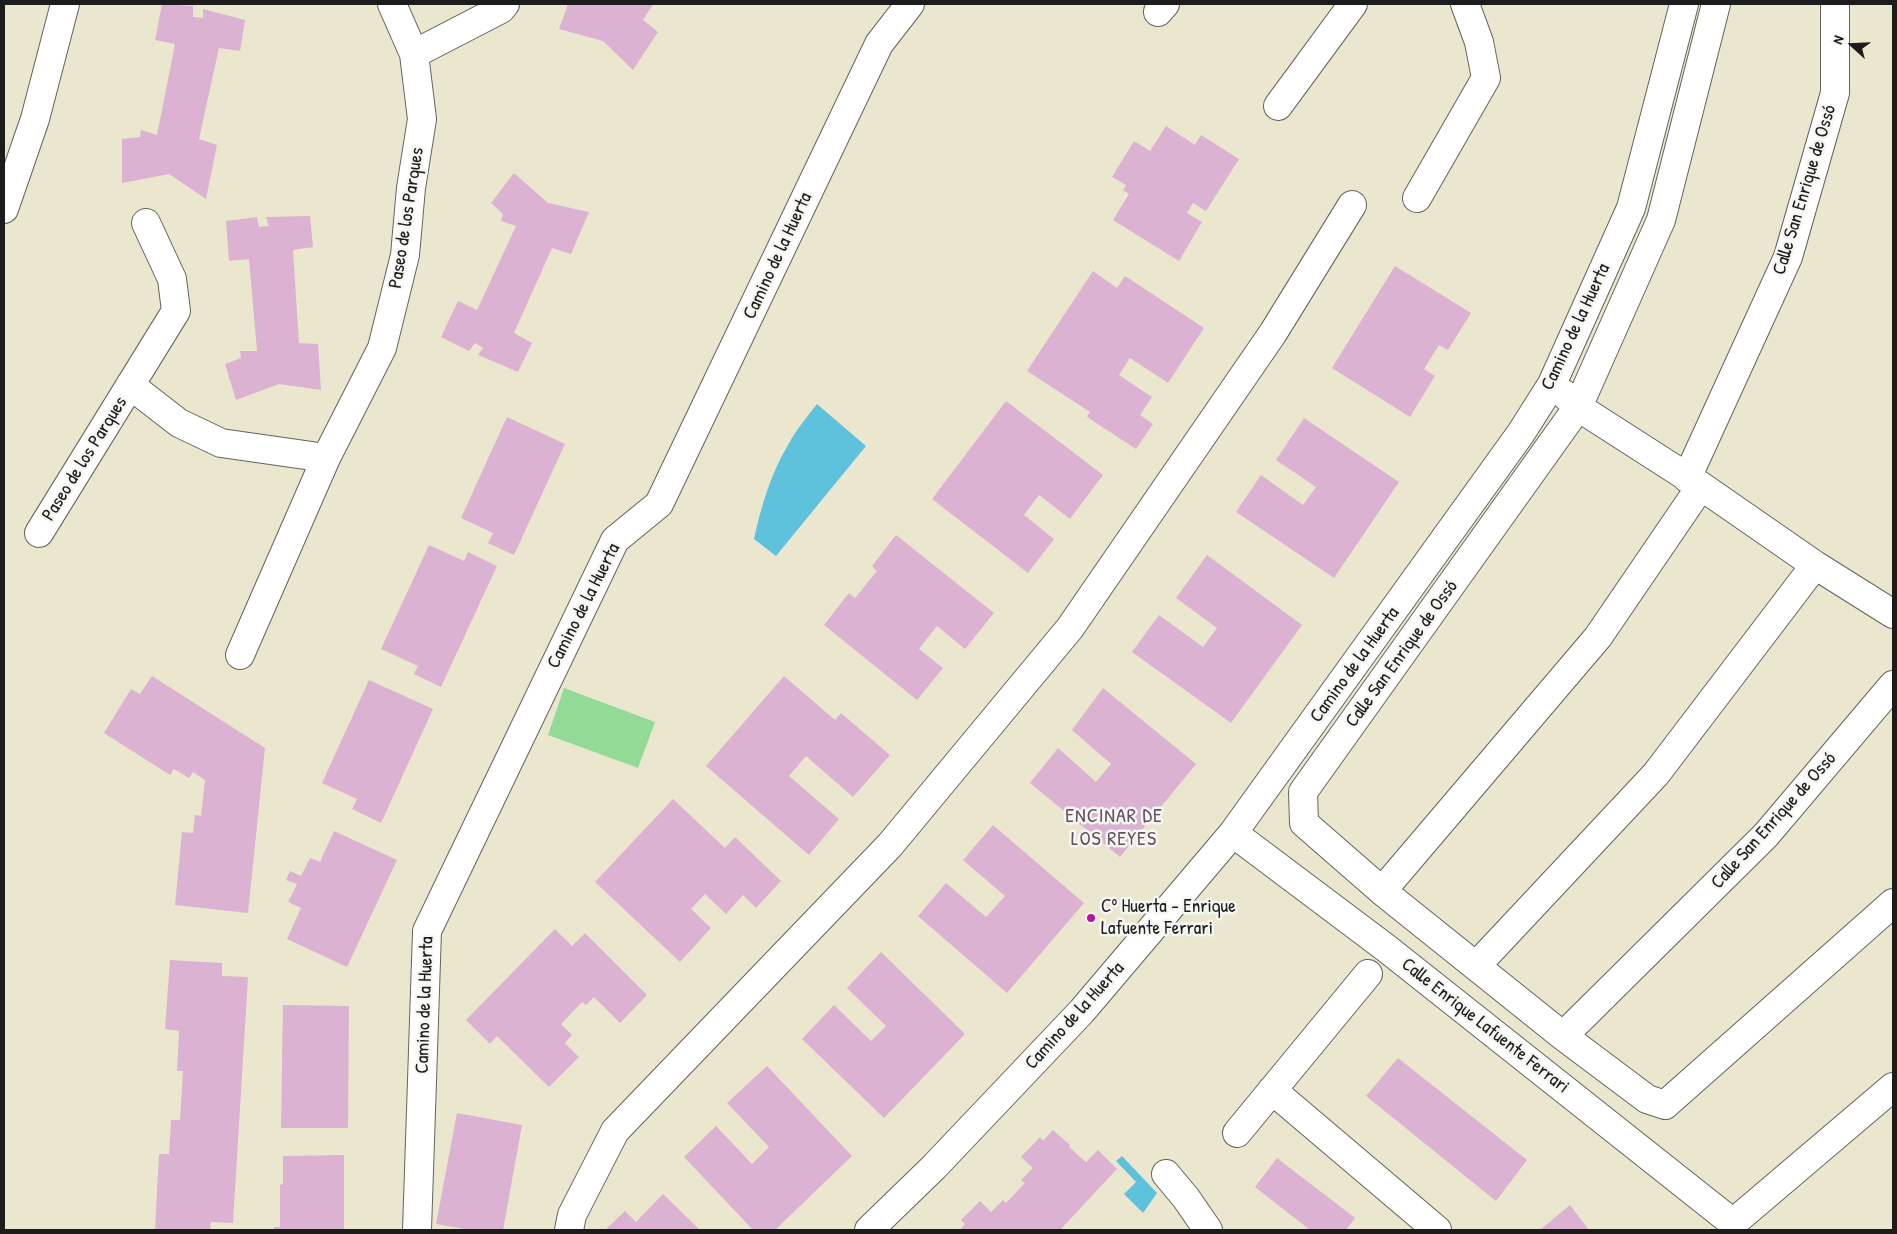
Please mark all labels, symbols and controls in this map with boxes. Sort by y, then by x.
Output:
north arrow [1827,20,1877,70]
text: N [1827,33,1848,46]
street label: Calle San Enrique de Ossó [1768,102,1842,278]
street label: Paseo de los Parques [385,146,429,290]
street label: Camino de la Huerta [739,189,817,323]
street label: Camino de la Huerta [1537,260,1615,394]
street label: Paseo de los Parques [38,393,132,525]
street label: Camino de la Huerta [543,540,625,672]
street label: Calle San Enrique de Ossó [1341,576,1463,732]
street label: Camino de la Huerta [1305,603,1405,727]
street label: Calle San Enrique de Ossó [1707,748,1841,894]
district label: ENCINAR DE LOS REYES [1064,805,1164,852]
place label: Cº Huerta - Enrique Lafuente Ferrari [1101,896,1236,940]
marker: Cº Huerta - Enrique Lafuente Ferrari [1085,912,1097,924]
street label: Camino de la Huerta [411,936,439,1074]
street label: Calle Enrique Lafuente Ferrari [1397,953,1573,1099]
street label: Camino de la Huerta [1021,957,1129,1075]

